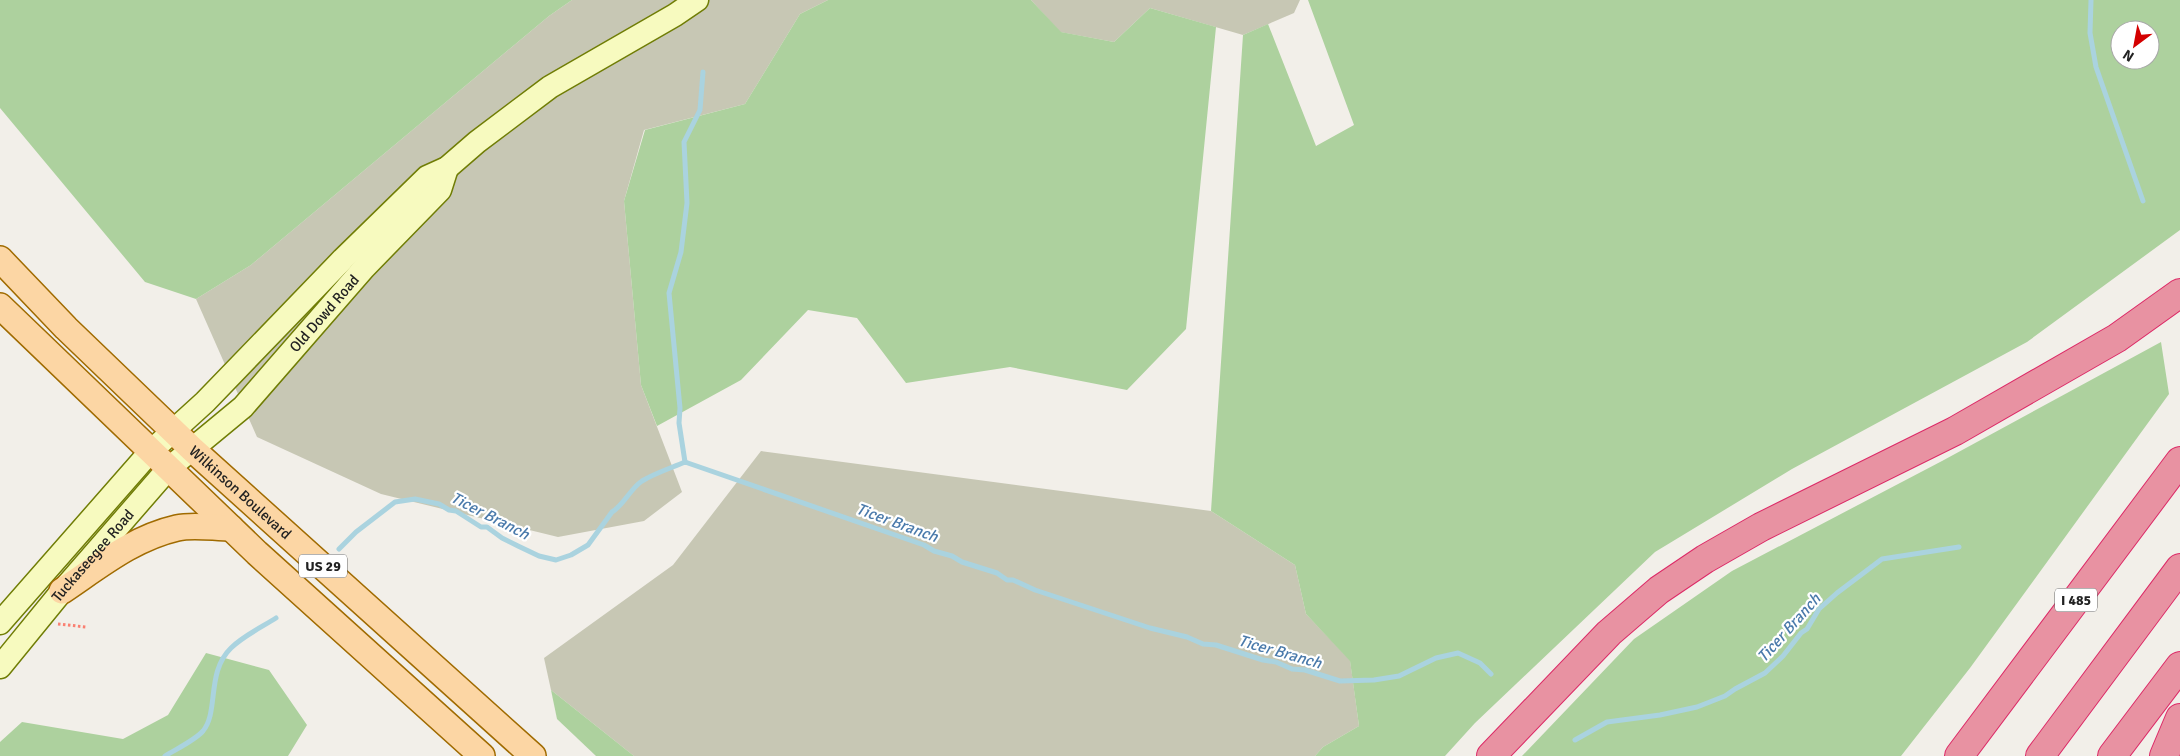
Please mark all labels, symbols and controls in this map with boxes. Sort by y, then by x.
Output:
north arrow [2110,20,2160,70]
text: N [2120,46,2137,65]
street label: Old Dowd Road [286,271,363,356]
street label: Wilkinson Boulevard [185,442,295,543]
water label: Ticer Branch [447,488,534,545]
water label: Ticer Branch [853,499,942,547]
street label: Tuckaseegee Road [48,506,138,605]
road number: US 29 [299,554,347,578]
road number: I 485 [2055,588,2097,612]
water label: Ticer Branch [1753,589,1826,666]
water label: Ticer Branch [1236,631,1325,674]

